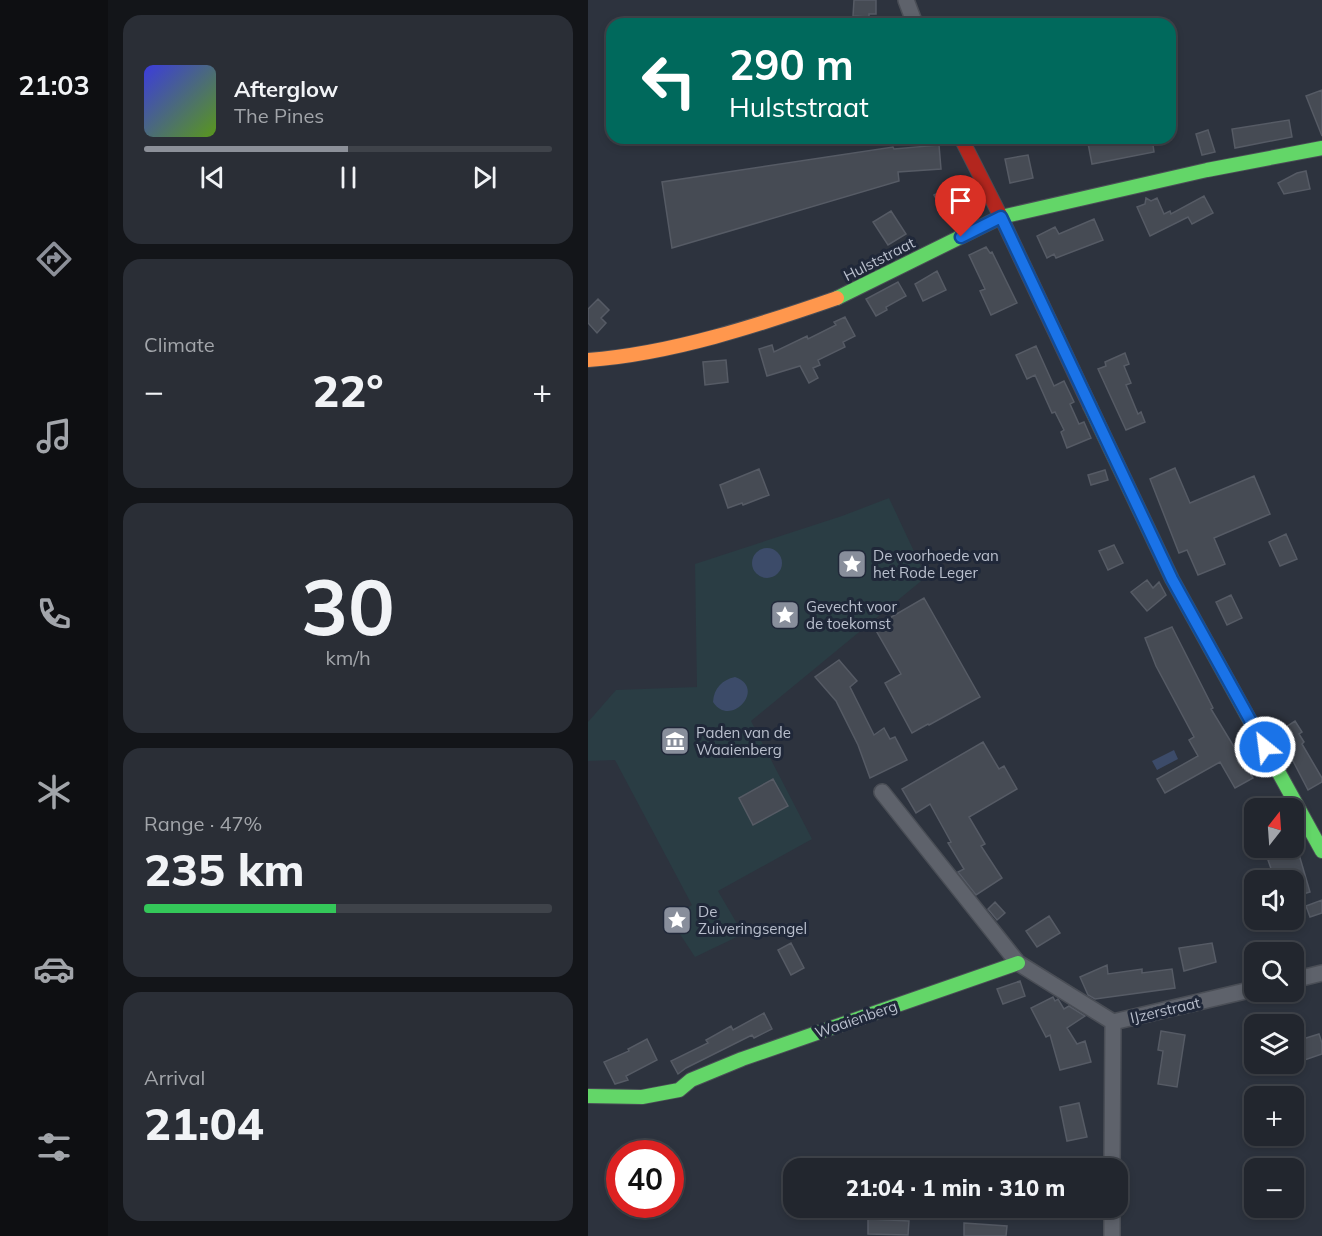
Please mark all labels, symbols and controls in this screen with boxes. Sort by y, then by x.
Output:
text: 290 m [729,38,854,91]
icon: left [630,42,708,120]
text: 21:03 [18,68,90,102]
text: Afterglow [234,75,338,103]
text: Hulststraat [729,90,869,124]
text: The Pines [234,103,324,128]
icon: previous [196,161,229,194]
icon: pause [332,161,365,194]
icon: next [468,161,501,194]
pin [935,175,986,237]
icon: arrive [944,184,977,217]
street label: Hulststraat [840,233,918,285]
icon: directions [33,238,75,280]
text: Climate [144,332,215,357]
text: 22° [312,362,384,418]
text: − [144,370,164,411]
text: + [532,370,552,411]
icon: music [33,415,75,457]
place label: De voorhoede van het Rode Leger [873,546,999,582]
place icon: De voorhoede van het Rode Leger [836,548,868,580]
text: 30 [301,557,395,655]
icon: phone [33,593,75,635]
place label: Gevecht voor de toekomst [806,597,897,633]
place icon: Gevecht voor de toekomst [769,599,801,631]
text: km/h [325,645,371,670]
position arrow [1233,715,1297,779]
place label: Paden van de Waaienberg [696,723,791,759]
museum icon: Paden van de Waaienberg [659,725,691,757]
icon: climate [33,771,75,813]
north arrow [1244,798,1304,858]
map controls [1244,798,1304,1218]
text: Range · 47% [144,811,262,836]
text: 235 km [144,841,305,897]
button: sound [1244,870,1304,930]
place label: De Zuiveringsengel [698,902,807,938]
place icon: De Zuiveringsengel [661,904,693,936]
button: search [1244,942,1304,1002]
icon: car [33,948,75,990]
street label: IJzerstraat [1128,993,1202,1027]
street label: Waaienberg [812,996,900,1042]
button: layers [1244,1014,1304,1074]
text: Arrival [144,1065,205,1090]
button: + [1244,1086,1304,1146]
text: 21:04 [144,1095,264,1151]
icon: filters [33,1126,75,1168]
speed limit sign: 40 [606,1140,684,1218]
button: − [1244,1158,1304,1218]
text: 21:04 · 1 min · 310 m [846,1174,1065,1202]

